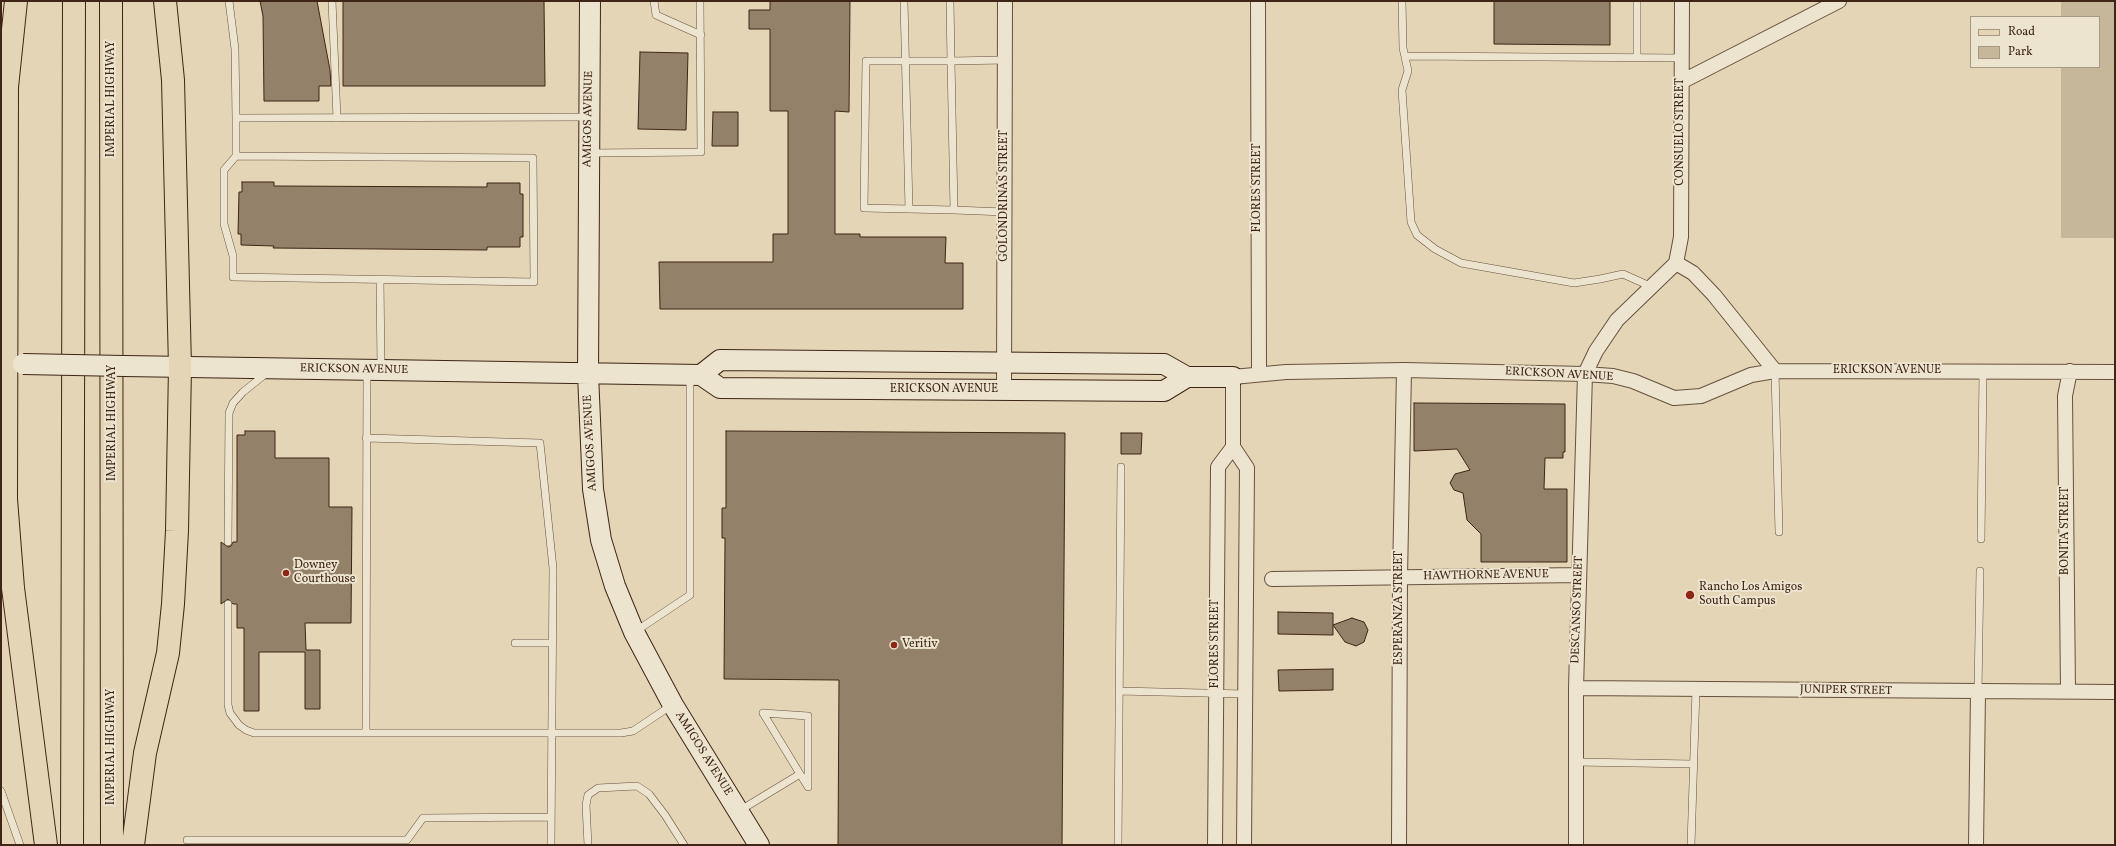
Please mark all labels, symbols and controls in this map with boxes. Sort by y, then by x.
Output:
legend [1970,16,2100,68]
text: Road [2008,24,2035,40]
street label: IMPERIAL HIGHWAY [105,41,119,157]
text: Park [2008,44,2033,60]
street label: AMIGOS AVENUE [581,71,597,167]
street label: CONSUELO STREET [1674,78,1688,186]
street label: GOLONDRINAS STREET [998,130,1012,262]
street label: FLORES STREET [1251,144,1265,232]
street label: ERICKSON AVENUE [300,362,408,378]
street label: ERICKSON AVENUE [1833,364,1941,378]
street label: IMPERIAL HIGHWAY [106,365,120,481]
street label: ERICKSON AVENUE [1504,365,1614,385]
street label: ERICKSON AVENUE [890,383,998,397]
street label: AMIGOS AVENUE [581,394,601,492]
street label: BONITA STREET [2059,487,2073,575]
street label: ESPERANZA STREET [1393,551,1407,665]
street label: DESCANSO STREET [1569,556,1587,664]
place label: Downey Courthouse [294,559,355,587]
marker: Downey Courthouse [281,568,291,578]
street label: HAWTHORNE AVENUE [1423,568,1549,584]
place label: Rancho Los Amigos South Campus [1699,581,1802,609]
marker: Rancho Los Amigos South Campus [1684,589,1696,601]
street label: FLORES STREET [1209,600,1223,688]
place label: Veritiv [902,638,938,652]
marker: Veritiv [889,640,899,650]
street label: JUNIPER STREET [1800,683,1892,699]
street label: IMPERIAL HIGHWAY [105,689,119,805]
street label: AMIGOS AVENUE [671,709,735,799]

